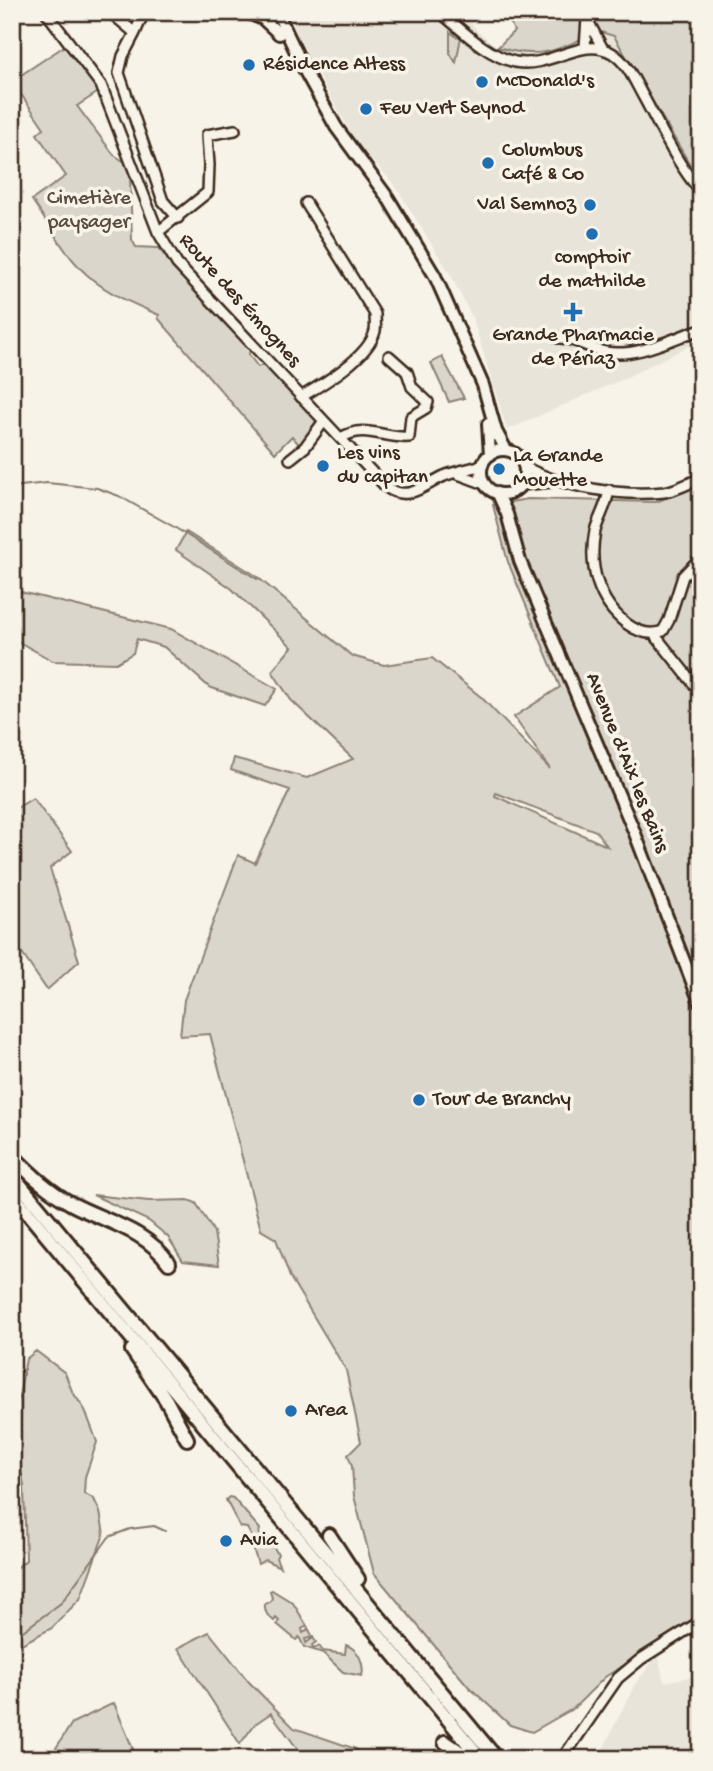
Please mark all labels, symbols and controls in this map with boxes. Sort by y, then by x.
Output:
place label: Résidence Altess [263,53,406,78]
marker: Résidence Altess [241,57,257,73]
place label: McDonald's [496,70,595,95]
marker: McDonald's [474,74,490,90]
place label: Feu Vert Seynod [379,97,526,122]
marker: Feu Vert Seynod [358,101,374,117]
place label: Columbus Café & Co [502,139,584,188]
marker: Columbus Café & Co [480,155,496,171]
park label: Cimetière paysager [47,187,132,236]
place label: Val Semnoz [476,193,577,218]
marker: Val Semnoz [582,197,598,213]
marker: comptoir de mathilde [584,226,600,242]
street label: Route des Émognes [172,229,306,374]
place label: comptoir de mathilde [539,246,647,295]
marker: Grande Pharmacie de Périaz [565,304,581,320]
place label: Grande Pharmacie de Périaz [492,324,655,373]
place label: Les vins du capitan [337,442,428,491]
place label: La Grande Mouette [513,445,604,494]
marker: Les vins du capitan [315,458,331,474]
marker: La Grande Mouette [491,461,507,477]
street label: Avenue d'Aix les Bains [579,670,674,858]
place label: Tour de Branchy [432,1088,571,1113]
marker: Tour de Branchy [411,1092,427,1108]
place label: Area [305,1399,349,1424]
marker: Area [283,1403,299,1419]
place label: Avia [240,1529,279,1554]
marker: Avia [218,1533,234,1549]

